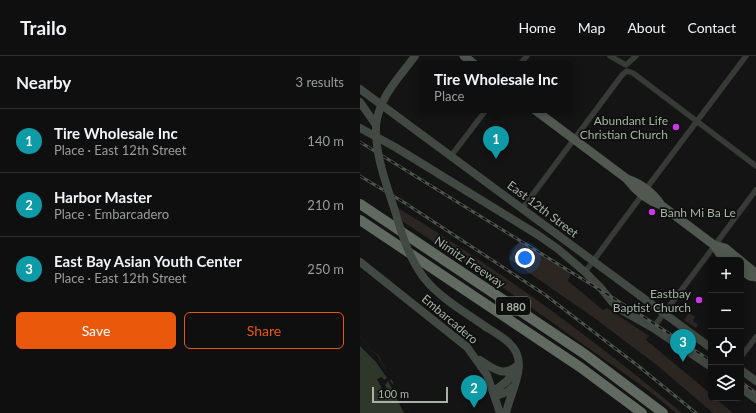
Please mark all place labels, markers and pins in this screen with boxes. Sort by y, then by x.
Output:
place label: Abundant Life Christian Church [580,113,668,142]
marker: Abundant Life Christian Church [671,122,681,132]
pin: 1 [483,126,509,159]
place label: Banh Mi Ba Le [660,205,736,220]
marker: Banh Mi Ba Le [647,207,657,217]
place label: Eastbay Baptist Church [613,286,692,315]
marker: Eastbay Baptist Church [694,295,704,305]
pin: 3 [670,329,696,362]
pin: 2 [461,375,487,408]

